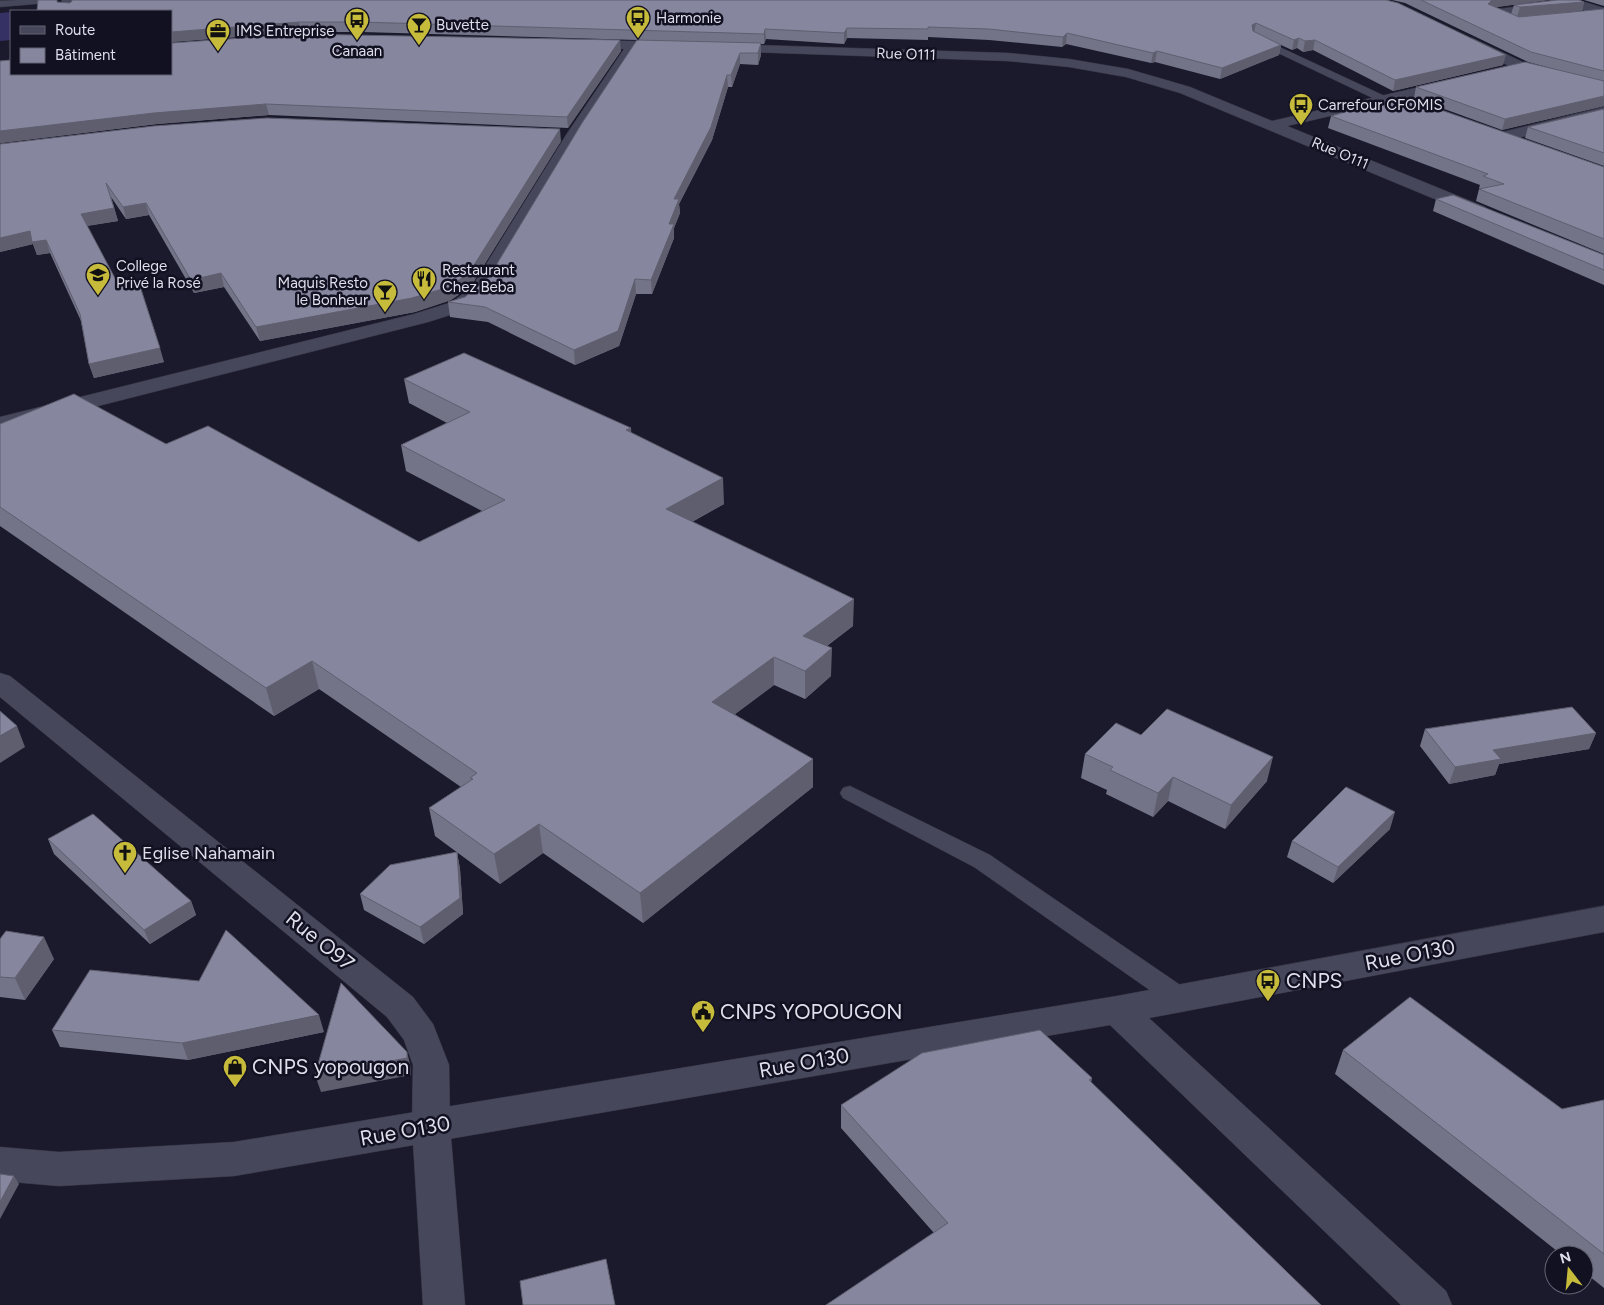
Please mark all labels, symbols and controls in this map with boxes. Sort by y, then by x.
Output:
bus stop icon: Harmonie [625,5,651,39]
bus stop icon: Canaan [344,7,370,41]
place label: Harmonie [656,9,722,27]
legend [10,10,172,75]
bar icon: Buvette [406,12,432,46]
place label: Buvette [436,16,489,34]
office icon: IMS Entreprise [205,18,231,52]
text: Route [55,21,95,39]
place label: IMS Entreprise [236,22,334,40]
place label: Canaan [332,42,382,60]
street label: Rue O111 [876,44,936,64]
text: Bâtiment [55,46,116,64]
bus stop icon: Carrefour CFOMIS [1288,92,1314,126]
place label: Carrefour CFOMIS [1318,96,1443,114]
street label: Rue O111 [1309,133,1371,173]
place label: College Privé la Rosé [116,257,201,292]
place label: Restaurant Chez Beba [442,261,515,296]
school or university icon: College Privé la Rosé [85,262,111,296]
restaurant icon: Restaurant Chez Beba [411,266,437,300]
place label: Maquis Resto le Bonheur [278,274,368,309]
bar icon: Maquis Resto le Bonheur [372,279,398,313]
church icon: Eglise Nahamain [112,840,138,874]
place label: Eglise Nahamain [142,842,275,864]
street label: Rue O97 [281,905,360,976]
street label: Rue O130 [1363,934,1457,975]
bus stop icon: CNPS [1255,968,1281,1002]
place label: CNPS [1286,968,1342,993]
public building icon: CNPS YOPOUGON [690,999,716,1033]
place label: CNPS YOPOUGON [720,999,902,1024]
street label: Rue O130 [757,1042,851,1083]
shop icon: CNPS yopougon [222,1054,248,1088]
place label: CNPS yopougon [252,1054,409,1079]
street label: Rue O130 [358,1110,452,1151]
north arrow [1544,1245,1594,1295]
text: N [1558,1248,1573,1268]

